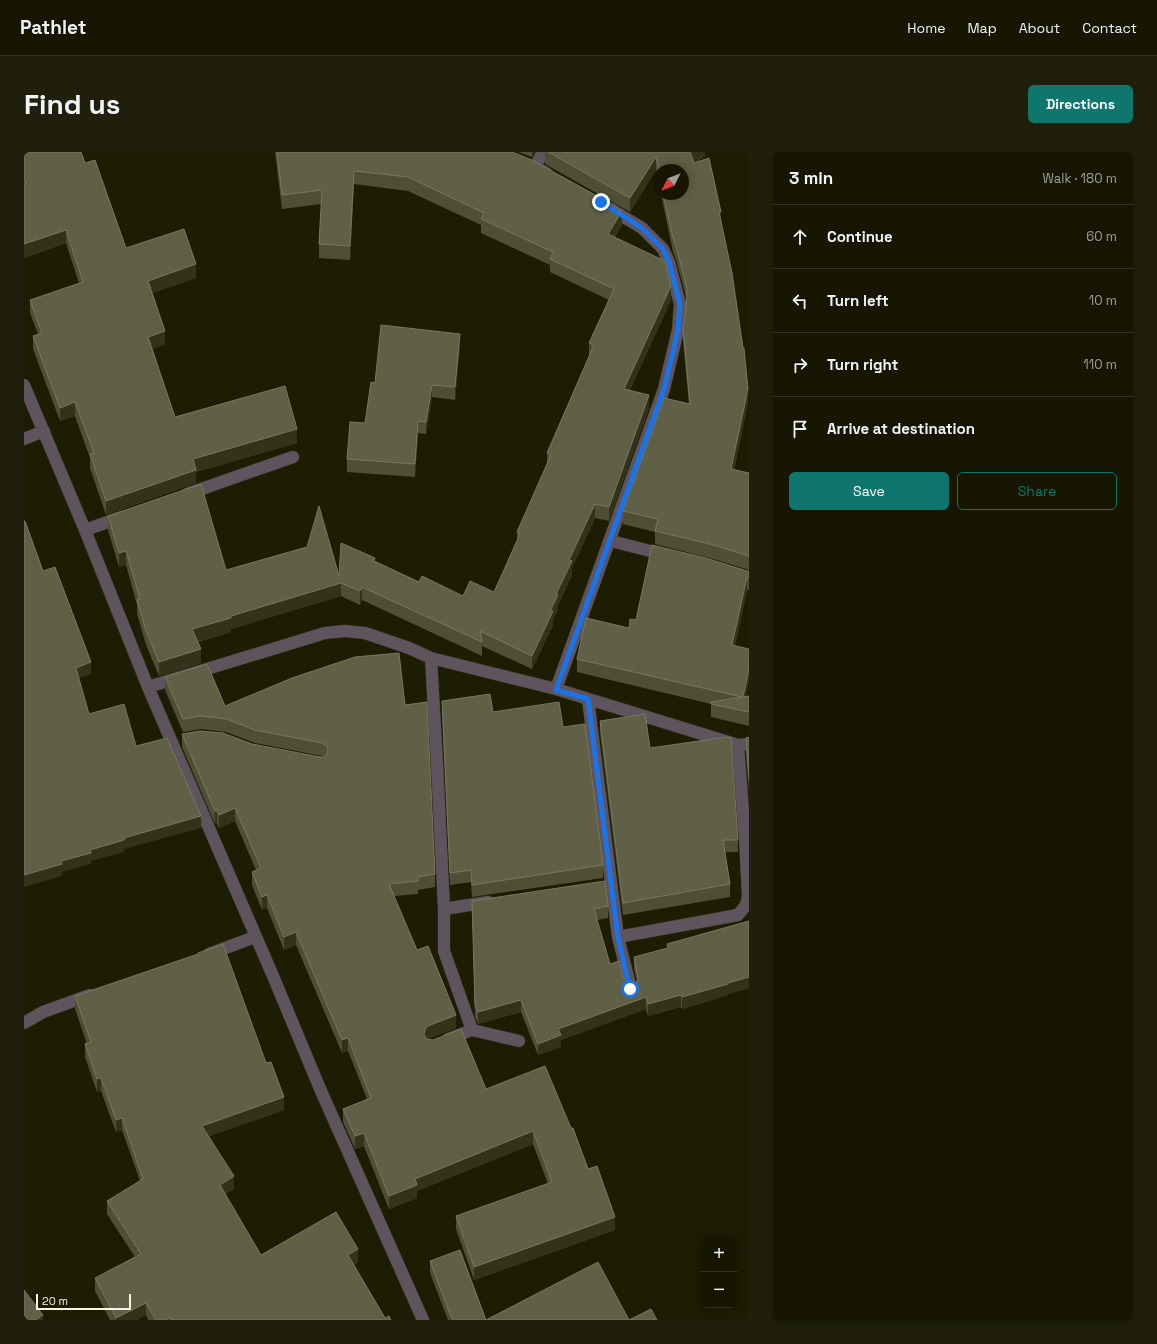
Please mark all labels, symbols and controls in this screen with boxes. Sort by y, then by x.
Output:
text: Pathlet [20,15,86,40]
text: Home [907,19,945,37]
text: Map [967,19,997,37]
text: About [1019,19,1060,37]
text: Contact [1082,19,1137,37]
button: Directions [1028,85,1133,123]
text: Find us [24,86,121,122]
north arrow [653,164,689,200]
text: 3 min [789,167,833,189]
text: Walk · 180 m [1043,170,1117,187]
route end [592,193,610,211]
icon: ahead [789,226,811,248]
text: Continue [827,227,893,246]
text: 60 m [1086,228,1117,245]
icon: left [789,290,811,312]
text: Turn left [827,291,889,310]
text: 10 m [1089,292,1117,309]
icon: right [789,354,811,376]
text: Turn right [827,355,898,374]
text: 110 m [1083,356,1117,373]
icon: arrive [789,418,811,440]
text: Arrive at destination [827,419,975,438]
button: Save [789,472,949,510]
button: Share [957,472,1117,510]
route start [621,980,639,998]
map controls [701,1236,737,1308]
button: + [701,1236,737,1272]
button: − [701,1272,737,1308]
scale bar [36,1292,131,1311]
text: 20 m [42,1294,68,1308]

